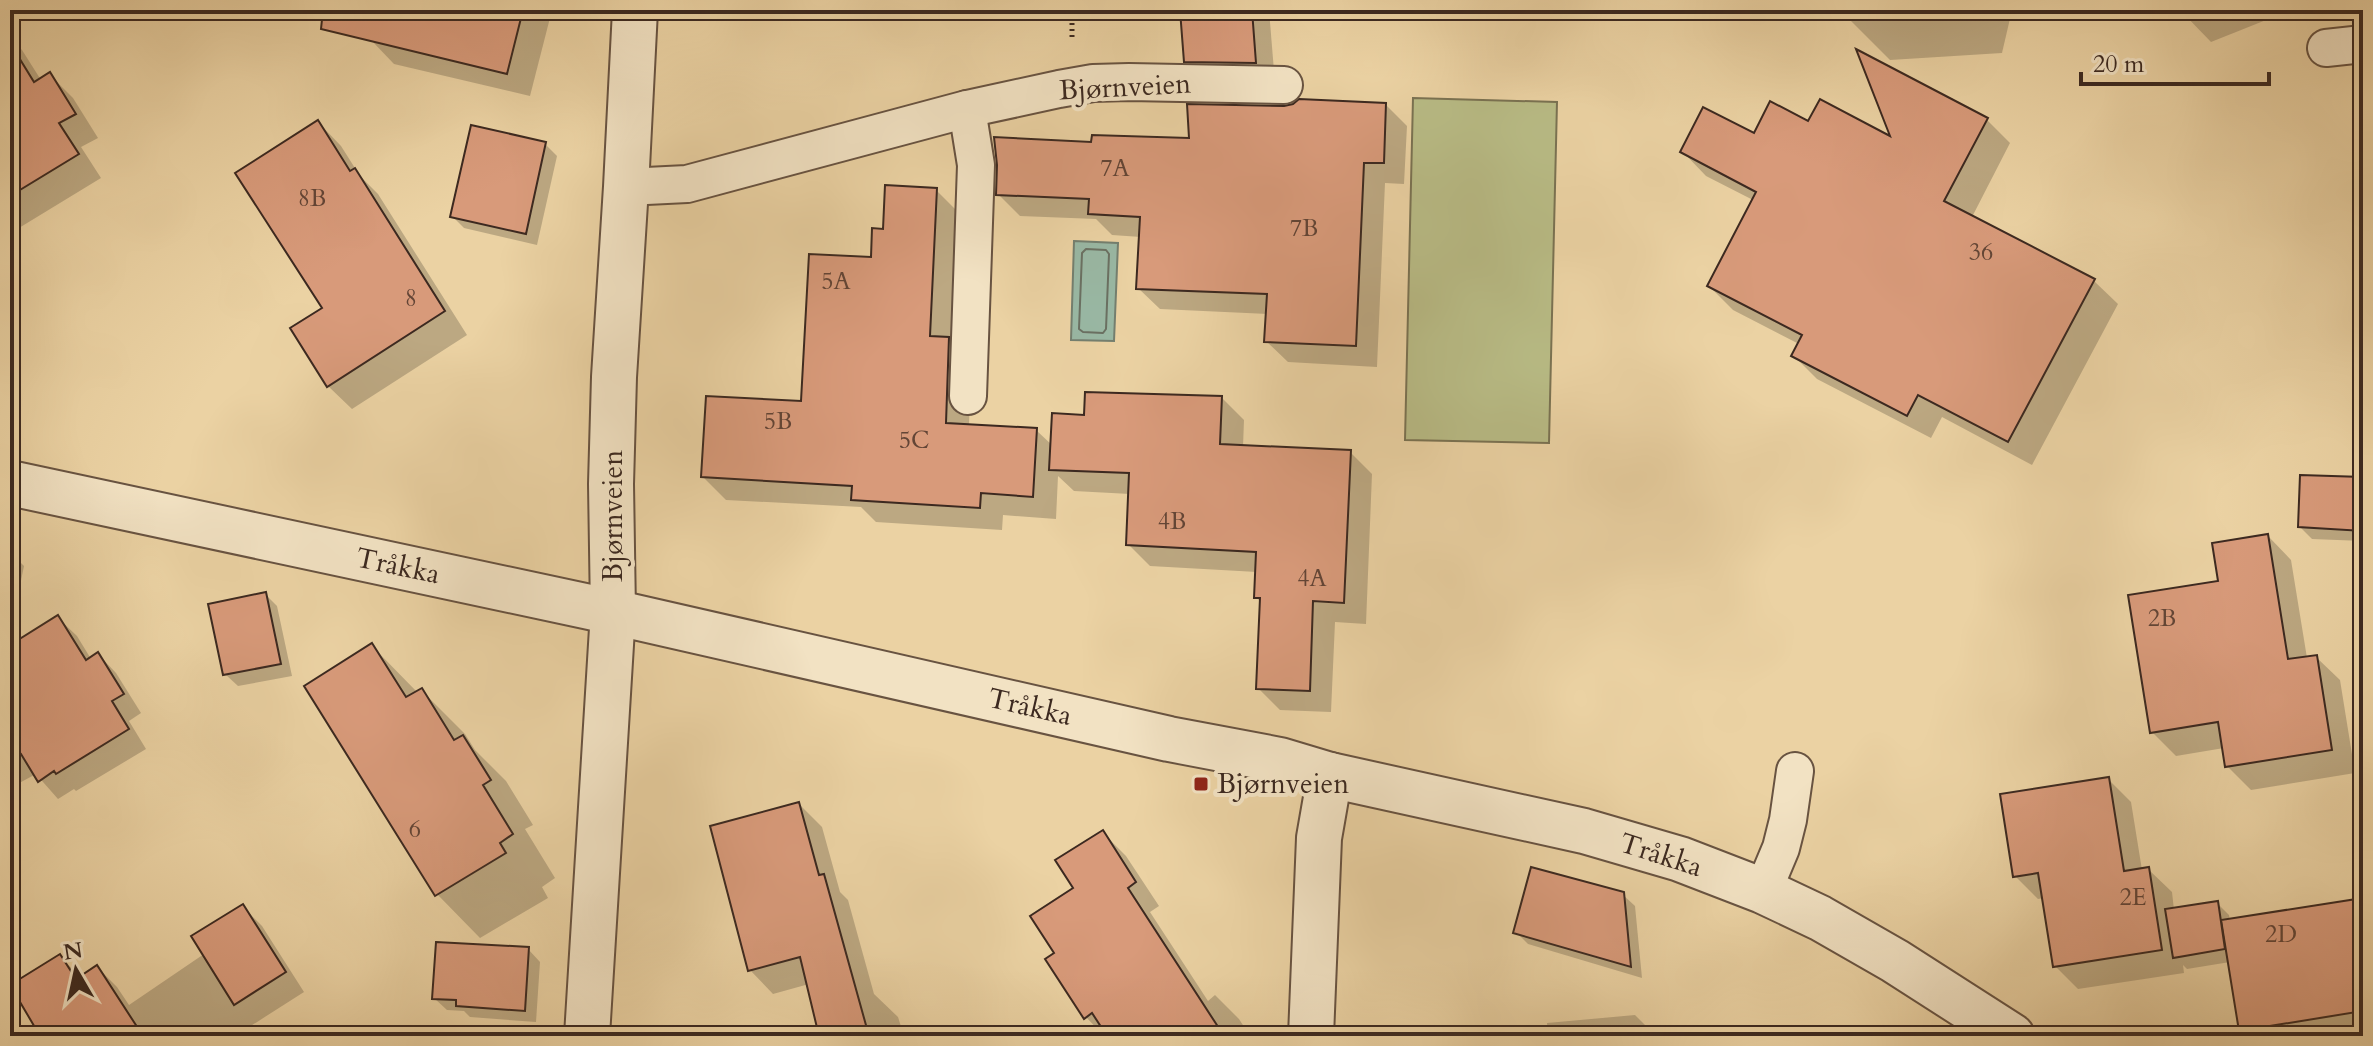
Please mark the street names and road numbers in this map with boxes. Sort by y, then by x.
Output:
street label: Bjørnveien [1058,65,1192,109]
street label: Bjørnveien [594,450,632,582]
street label: Tråkka [353,539,443,593]
street label: Tråkka [984,679,1076,735]
street label: Tråkka [1615,824,1707,886]

